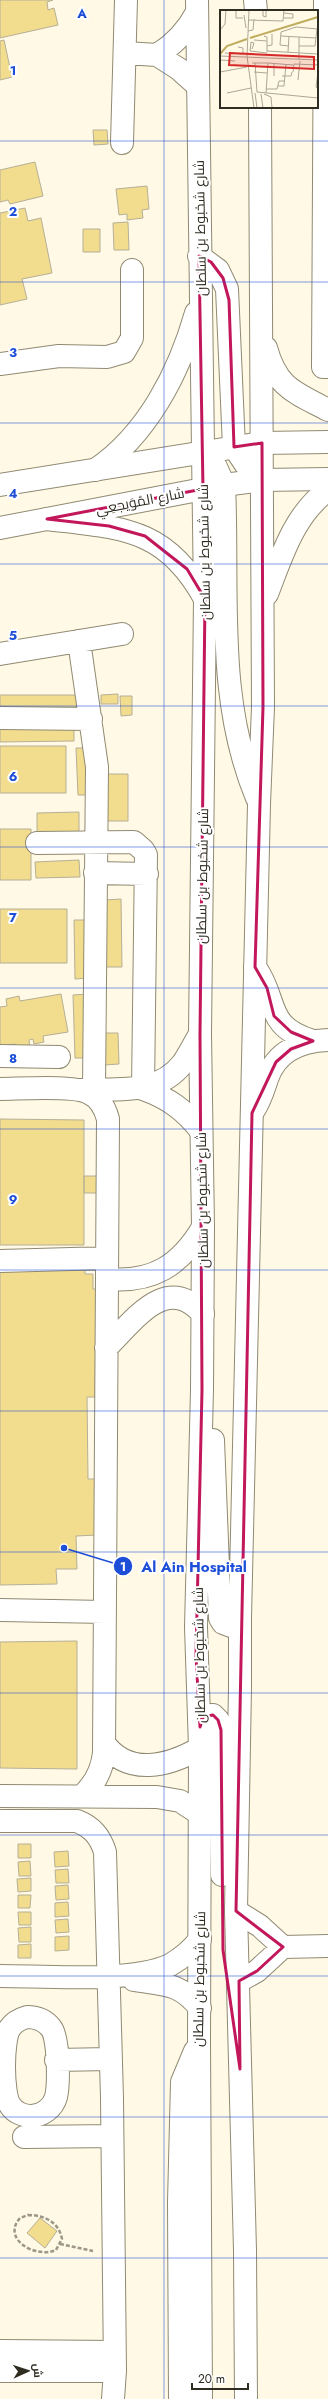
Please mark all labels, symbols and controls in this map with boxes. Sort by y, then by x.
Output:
text: A [76,4,87,23]
inset map [220,10,318,108]
text: 1 [10,61,16,80]
street label: شارع شخبوط بن سلطان [189,160,211,296]
text: 2 [9,202,17,221]
text: 3 [9,343,17,362]
street label: شارع المُوَيجعِي [94,483,186,521]
text: 4 [8,484,18,503]
street label: شارع شخبوط بن سلطان [193,484,215,620]
text: 5 [9,626,17,645]
text: 6 [9,767,18,786]
street label: شارع شخبوط بن سلطان [191,808,213,944]
text: 7 [9,908,17,927]
text: 8 [9,1049,17,1068]
street label: شارع شخبوط بن سلطان [191,1132,213,1268]
text: 9 [9,1190,18,1209]
callout: Al Ain Hospital [113,1553,255,1580]
text: Al Ain Hospital [140,1556,247,1578]
text: 1 [120,1558,126,1576]
street label: شارع شخبوط بن سلطان [188,1587,210,1723]
street label: شارع شخبوط بن سلطان [188,1911,210,2047]
north arrow [8,2351,48,2391]
text: ش [30,2363,46,2378]
scale bar [192,2365,248,2391]
text: 20 m [198,2370,225,2388]

